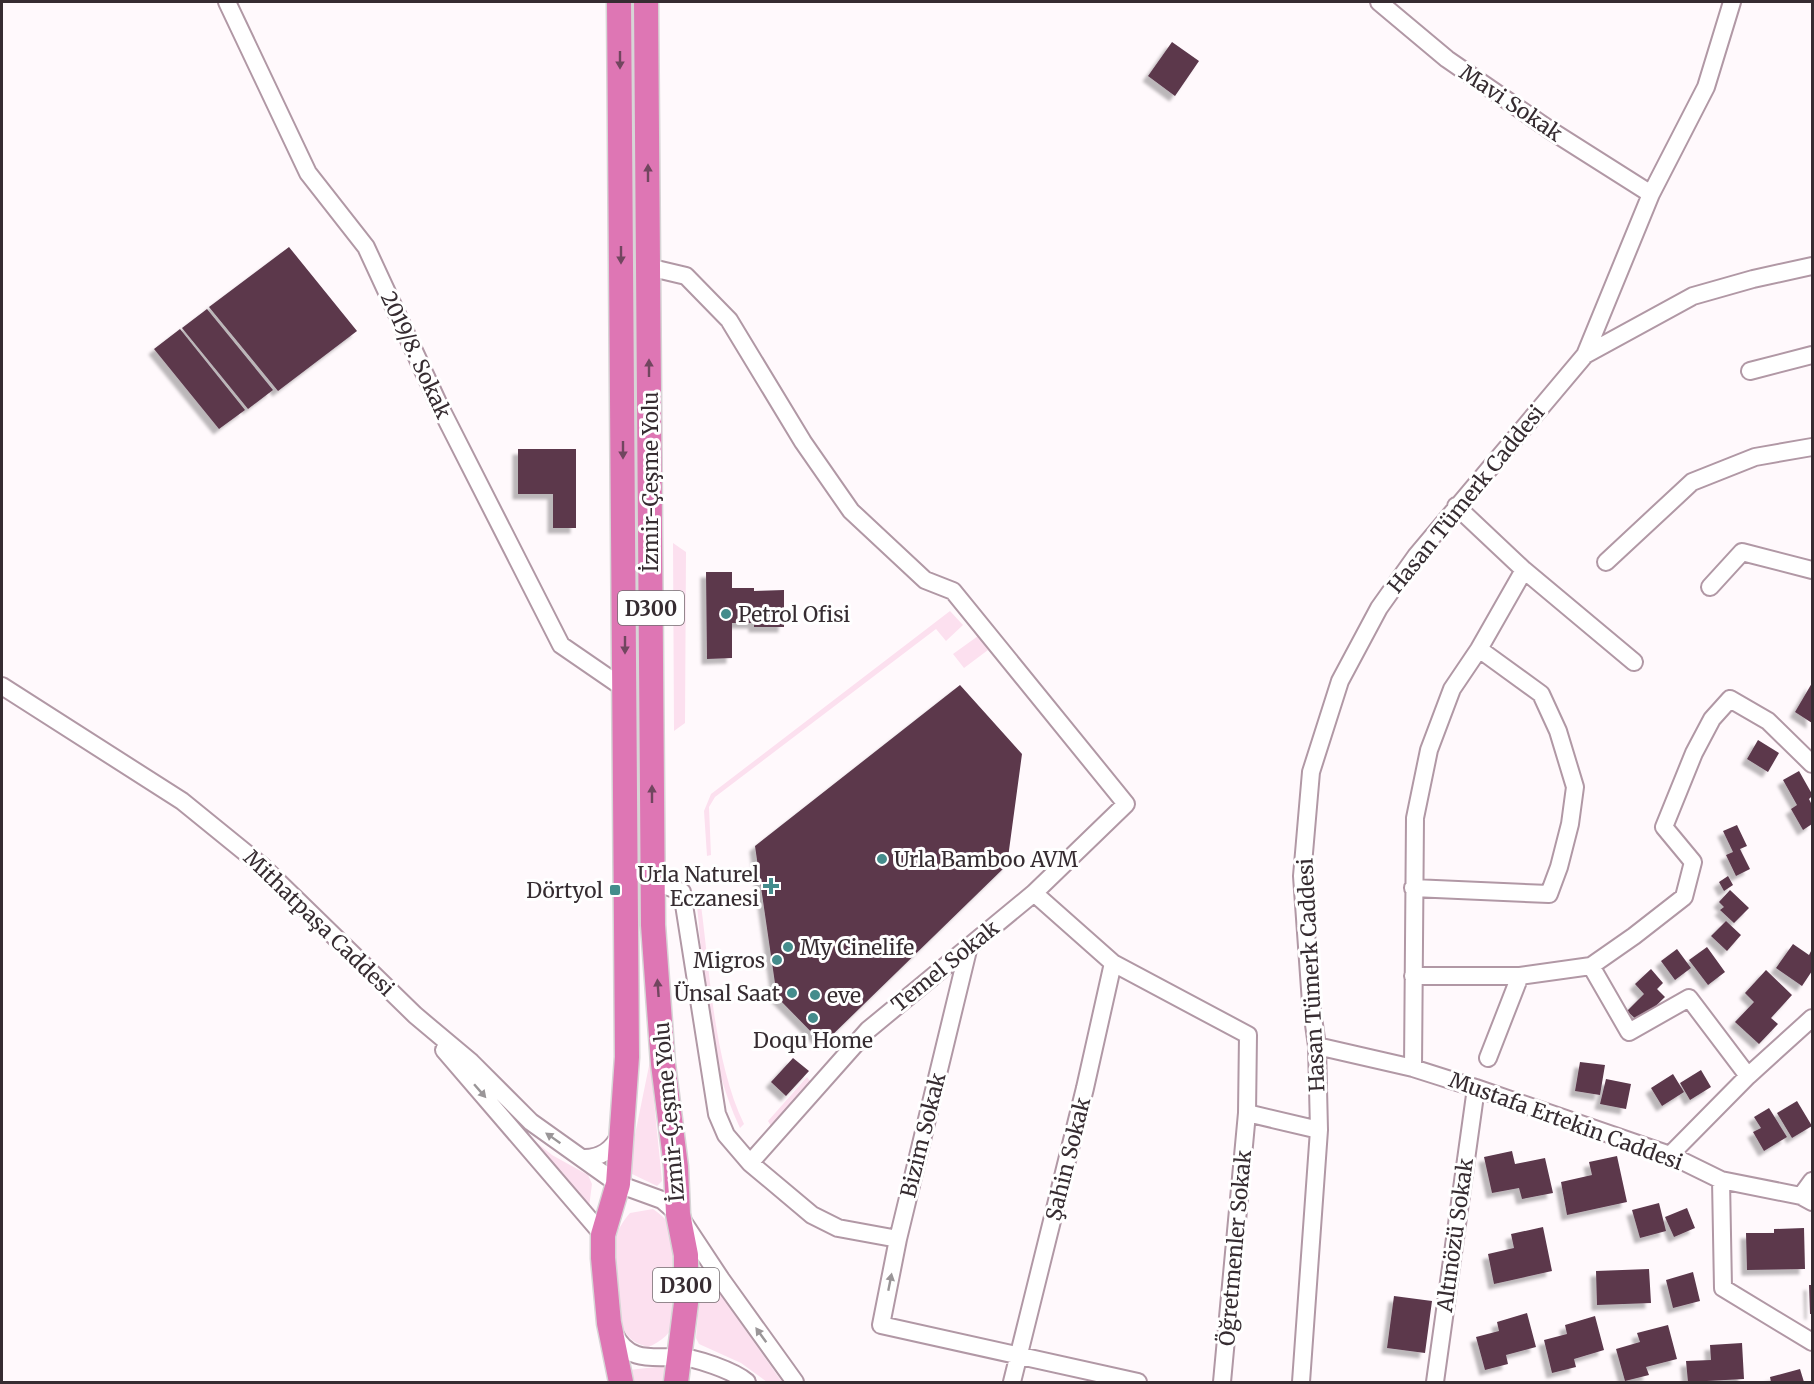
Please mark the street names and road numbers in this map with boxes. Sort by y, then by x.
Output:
street label: Mavi Sokak [1454,59,1568,148]
street label: 2019/8. Sokak [375,287,457,423]
street label: İzmir-Çeşme Yolu [637,392,664,572]
street label: Hasan Tümerk Caddesi [1382,399,1550,599]
road number: D300 [618,591,684,625]
street label: Mithatpaşa Caddesi [238,844,400,1002]
street label: Hasan Tümerk Caddesi [1291,857,1331,1093]
street label: Temel Sokak [886,914,1005,1018]
street label: İzmir-Çeşme Yolu [648,1021,690,1203]
street label: Mustafa Ertekin Caddesi [1445,1066,1687,1176]
street label: Bizim Sokak [894,1069,952,1200]
street label: Şahin Sokak [1040,1094,1097,1223]
street label: Öğretmenler Sokak [1213,1148,1257,1347]
street label: Altınözü Sokak [1431,1156,1479,1314]
road number: D300 [653,1268,719,1302]

